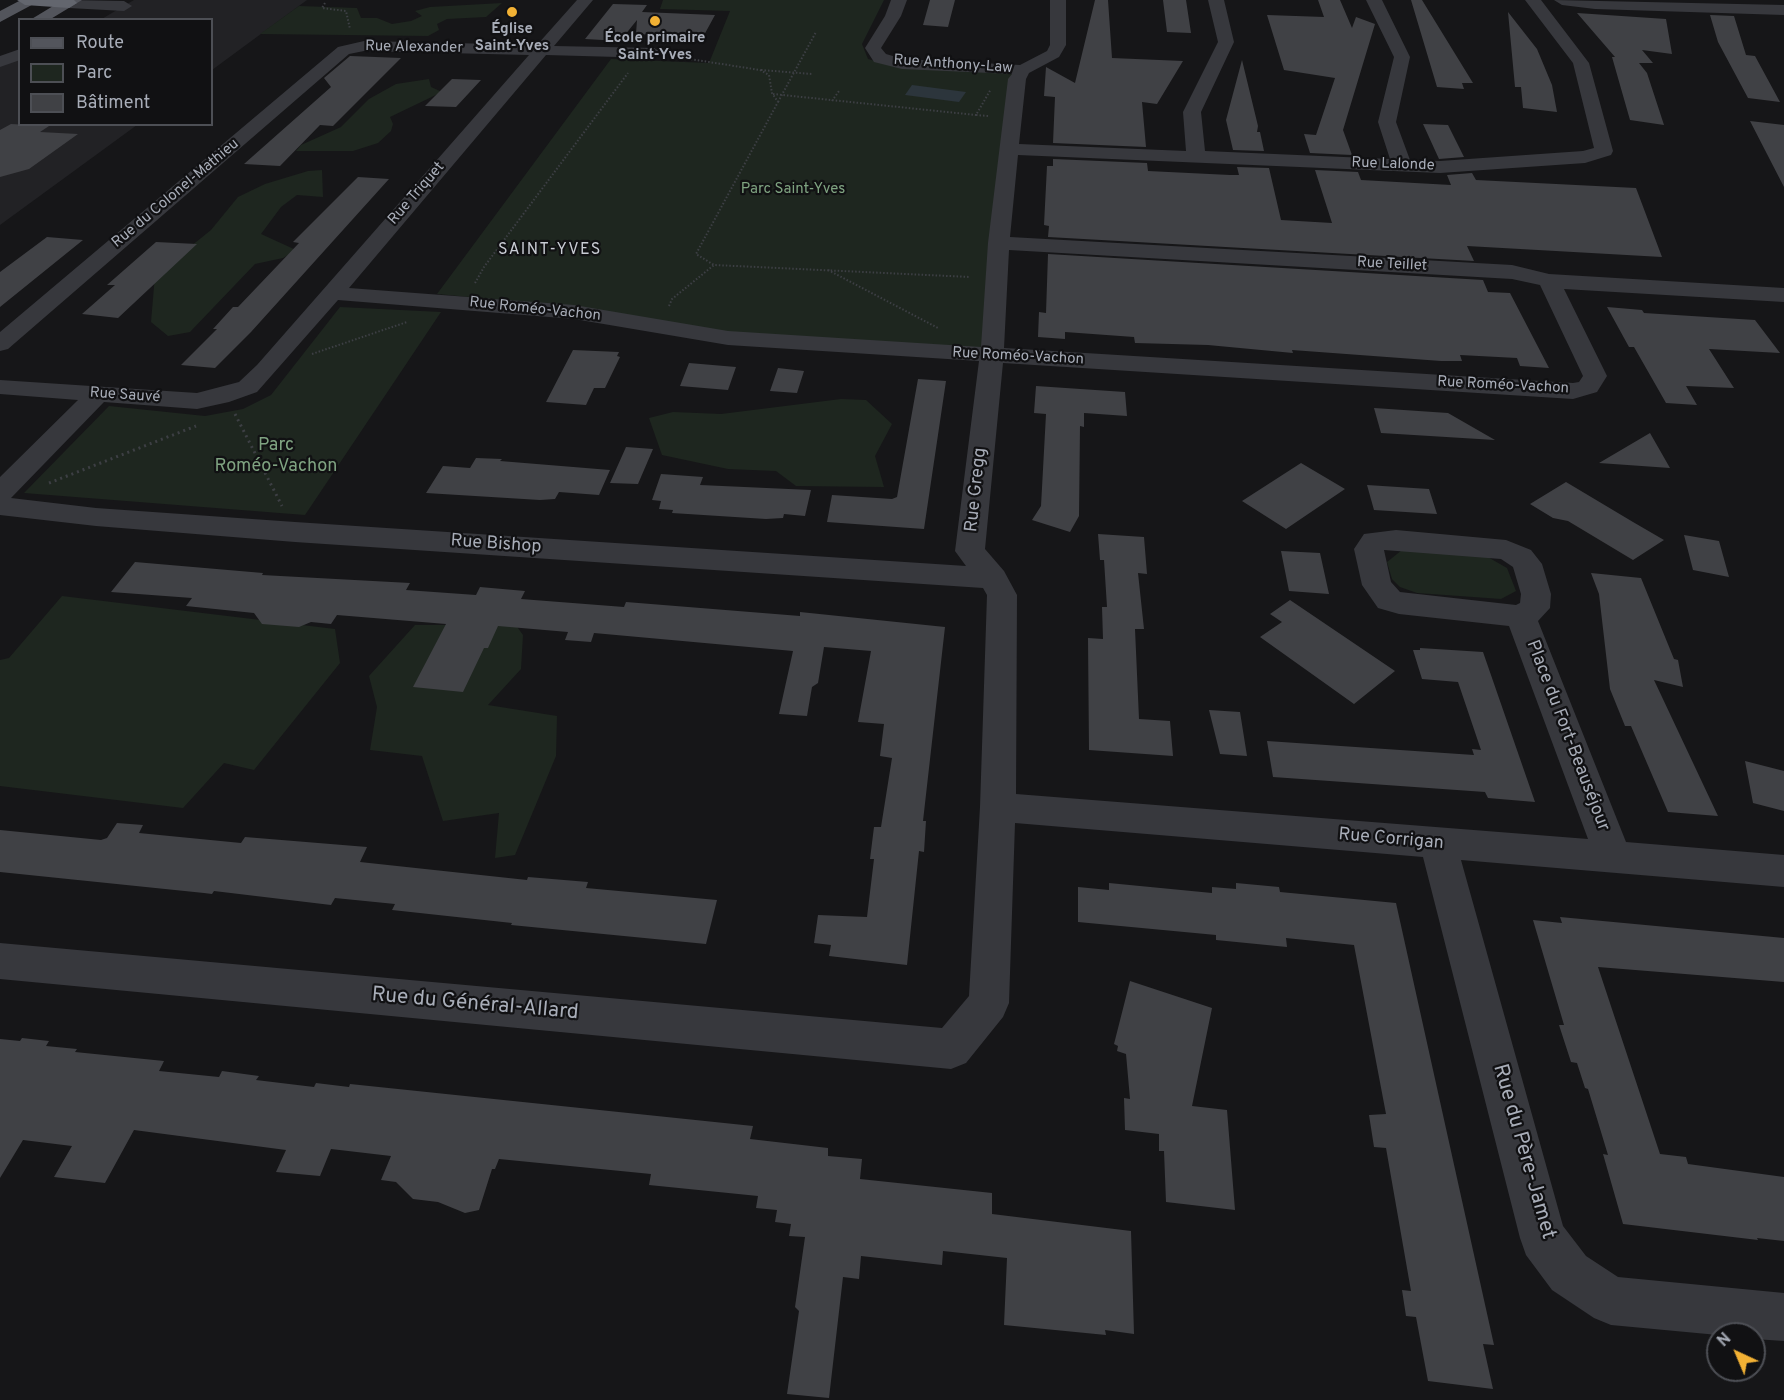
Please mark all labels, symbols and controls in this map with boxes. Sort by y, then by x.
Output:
marker: Église Saint-Yves [505,5,519,19]
marker: École primaire Saint-Yves [648,14,662,28]
legend [18,18,213,126]
place label: Église Saint-Yves [475,21,549,56]
place label: École primaire Saint-Yves [605,30,705,65]
text: Route [76,32,124,55]
street label: Rue Alexander [365,38,463,58]
street label: Rue Anthony-Law [893,52,1013,78]
text: Parc [76,62,112,85]
text: Bâtiment [76,92,150,115]
street label: Rue du Colonel-Mathieu [109,136,243,252]
street label: Rue Lalonde [1351,155,1435,175]
street label: Rue Triquet [385,159,449,229]
park label: Parc Saint-Yves [741,181,845,199]
district label: SAINT-YVES [498,241,602,261]
street label: Rue Teillet [1356,254,1428,276]
street label: Rue Roméo-Vachon [468,294,602,326]
street label: Rue Roméo-Vachon [952,345,1084,369]
street label: Rue Roméo-Vachon [1437,374,1569,398]
street label: Rue Sauvé [89,385,161,407]
park label: Parc Roméo-Vachon [215,435,337,478]
street label: Rue Gregg [962,447,992,533]
street label: Rue Bishop [450,531,542,559]
street label: Place du Fort-Beauséjour [1521,637,1613,835]
street label: Rue Corrigan [1337,825,1445,855]
street label: Rue du Général-Allard [370,983,580,1027]
street label: Rue du Père-Jamet [1486,1061,1560,1243]
north arrow [1706,1322,1766,1382]
text: N [1714,1329,1736,1352]

